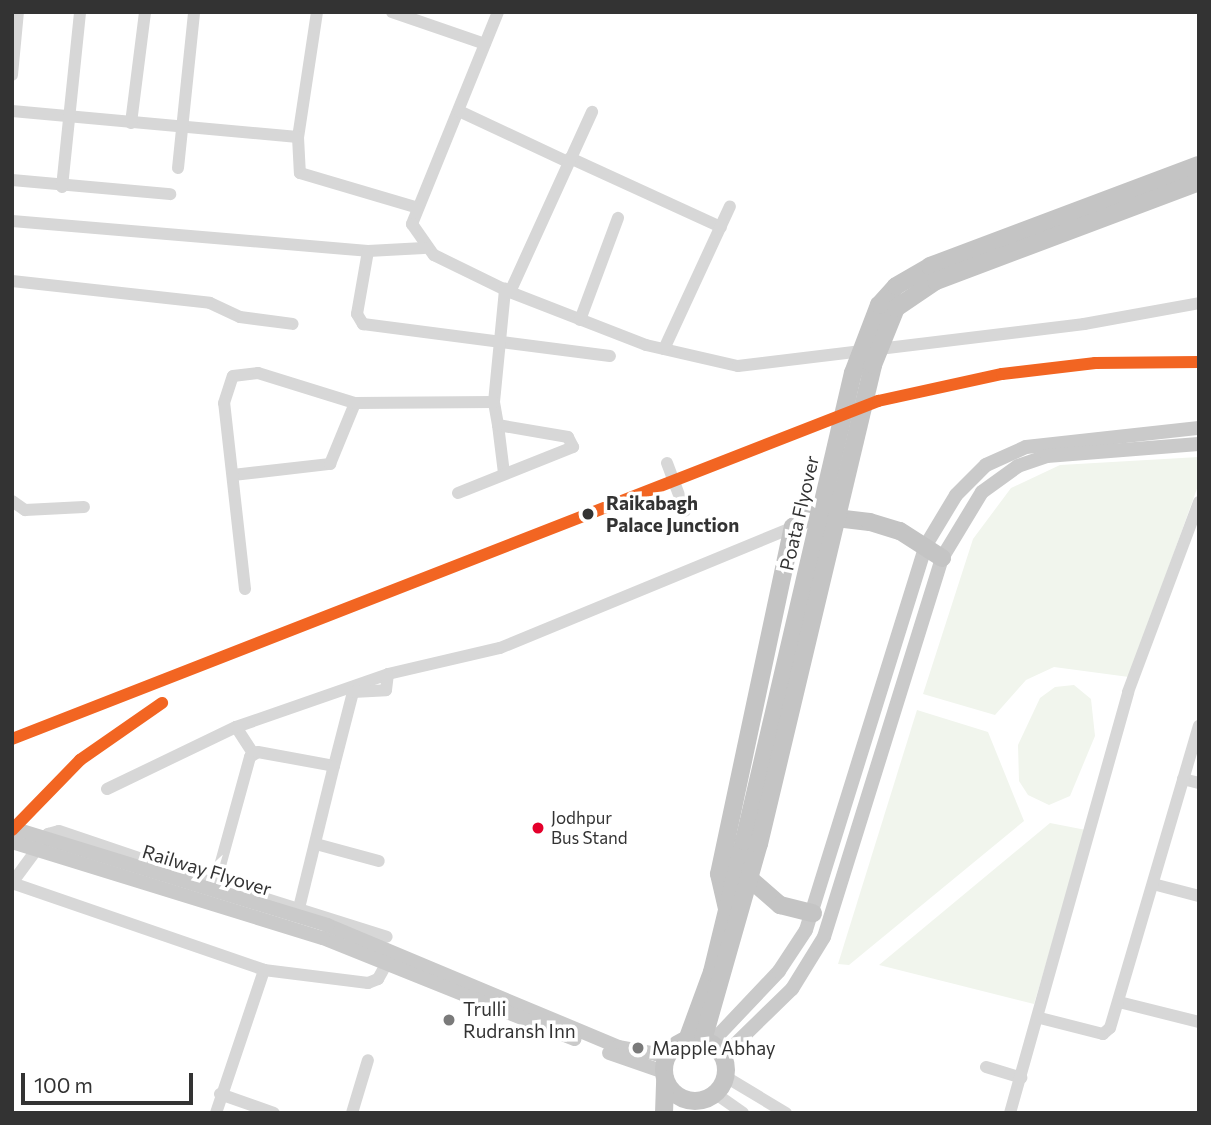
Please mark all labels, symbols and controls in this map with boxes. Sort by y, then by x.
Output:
street label: Poata Flyover [775,453,823,573]
place label: Raikabagh Palace Junction [606,492,739,536]
marker: Raikabagh Palace Junction [576,502,600,526]
place label: Jodhpur Bus Stand [551,808,628,848]
marker: Jodhpur Bus Stand [531,821,545,835]
street label: Railway Flyover [140,840,274,900]
place label: Trulli Rudransh Inn [463,998,576,1042]
marker: Trulli Rudransh Inn [441,1012,457,1028]
place label: Mapple Abhay [652,1037,776,1059]
marker: Mapple Abhay [630,1040,646,1056]
scale bar [24,1058,196,1102]
text: 100 m [34,1072,93,1097]

